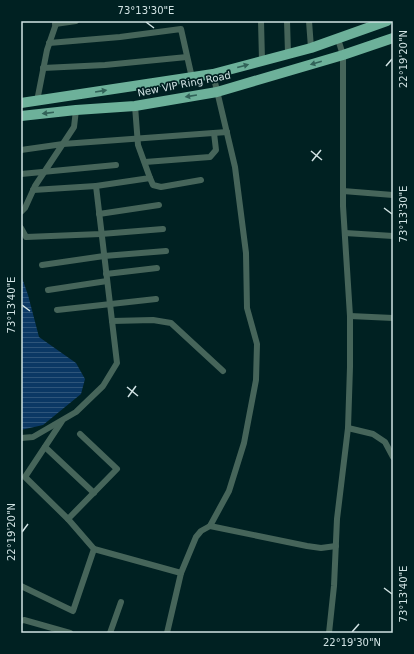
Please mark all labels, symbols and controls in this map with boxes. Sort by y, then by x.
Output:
text: 73°13'30"E [118,5,174,16]
text: 22°19'20"N [398,30,409,88]
one-way arrow [310,60,322,66]
one-way arrow [237,62,249,68]
street label: New VIP Ring Road [136,70,232,98]
one-way arrow [95,88,107,94]
one-way arrow [184,94,197,100]
one-way arrow [42,110,54,116]
text: 73°13'30"E [398,186,409,242]
text: 73°13'40"E [6,277,17,333]
text: 22°19'20"N [6,503,17,561]
text: 73°13'40"E [398,566,409,622]
text: 22°19'30"N [323,637,381,648]

